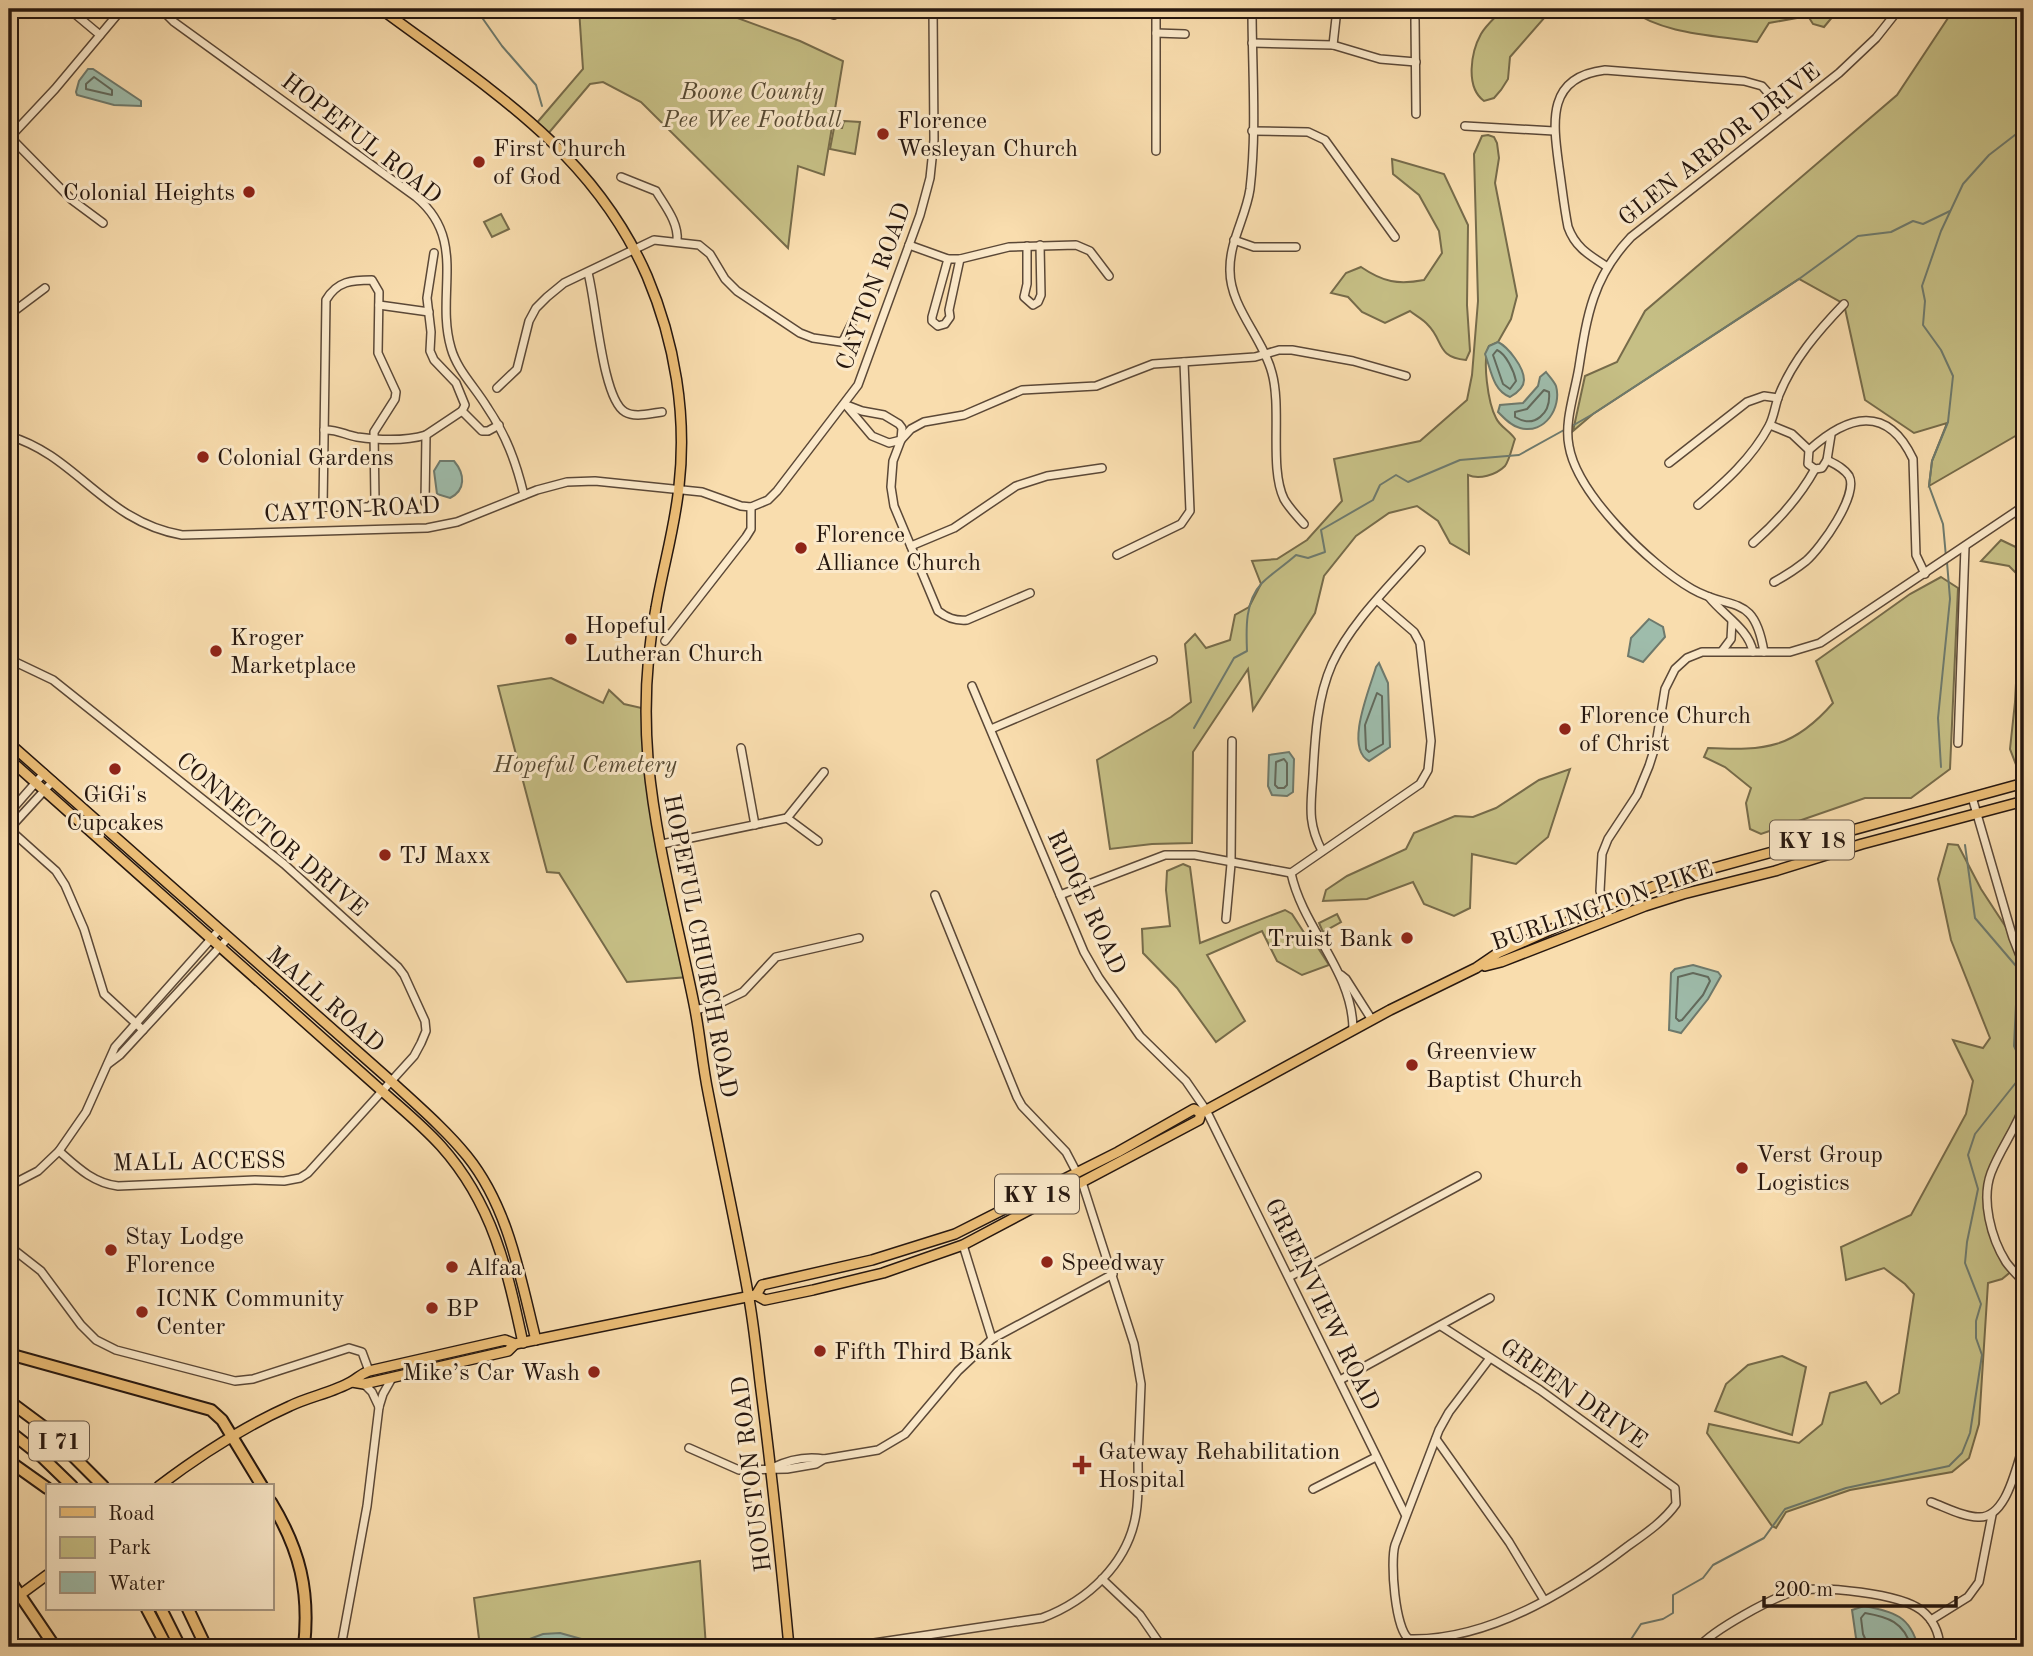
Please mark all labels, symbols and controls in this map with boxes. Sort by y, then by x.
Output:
street label: GLEN ARBOR DRIVE [1615,60,1825,231]
street label: HOPEFUL ROAD [276,70,445,209]
park label: Boone County Pee Wee Football [662,81,841,133]
place label: Florence Wesleyan Church [897,110,1078,162]
marker: Florence Wesleyan Church [875,126,891,142]
place label: First Church of God [493,138,626,190]
marker: First Church of God [471,154,487,170]
place label: Colonial Heights [63,182,235,206]
marker: Colonial Heights [241,184,257,200]
street label: CAYTON ROAD [833,200,916,374]
place label: Colonial Gardens [217,447,394,471]
marker: Colonial Gardens [195,449,211,465]
street label: CAYTON ROAD [263,494,441,528]
place label: Florence Alliance Church [815,524,981,576]
marker: Florence Alliance Church [793,540,809,556]
place label: Hopeful Lutheran Church [585,615,763,667]
place label: Kroger Marketplace [230,627,356,679]
marker: Hopeful Lutheran Church [563,631,579,647]
marker: Kroger Marketplace [208,643,224,659]
place label: Florence Church of Christ [1579,705,1751,757]
marker: Florence Church of Christ [1557,721,1573,737]
street label: CONNECTOR DRIVE [171,749,371,922]
park label: Hopeful Cemetery [492,754,677,778]
marker: GiGi's Cupcakes [107,761,123,777]
place label: GiGi's Cupcakes [66,784,164,836]
street label: HOPEFUL CHURCH ROAD [658,793,740,1100]
road number: KY 18 [1770,820,1854,860]
street label: RIDGE ROAD [1041,827,1129,978]
place label: TJ Maxx [399,845,491,869]
marker: TJ Maxx [377,847,393,863]
street label: BURLINGTON PIKE [1489,858,1717,956]
place label: Truist Bank [1267,928,1393,952]
marker: Truist Bank [1399,930,1415,946]
street label: MALL ROAD [261,943,388,1058]
place label: Greenview Baptist Church [1426,1041,1583,1093]
marker: Greenview Baptist Church [1404,1057,1420,1073]
place label: Verst Group Logistics [1756,1144,1883,1196]
street label: MALL ACCESS [112,1149,286,1177]
marker: Verst Group Logistics [1734,1160,1750,1176]
road number: KY 18 [995,1175,1079,1214]
street label: GREENVIEW ROAD [1259,1195,1383,1415]
place label: Stay Lodge Florence [125,1226,244,1278]
marker: Stay Lodge Florence [103,1242,119,1258]
place label: Speedway [1061,1252,1165,1276]
marker: Speedway [1039,1254,1055,1270]
place label: Alfaa [466,1257,523,1281]
marker: Alfaa [444,1259,460,1275]
place label: ICNK Community Center [156,1288,345,1340]
place label: BP [446,1298,479,1322]
marker: BP [424,1300,440,1316]
marker: ICNK Community Center [134,1304,150,1320]
street label: GREEN DRIVE [1495,1335,1651,1454]
place label: Fifth Third Bank [834,1341,1012,1365]
marker: Fifth Third Bank [812,1343,828,1359]
place label: Mike’s Car Wash [402,1362,580,1386]
marker: Mike’s Car Wash [586,1364,602,1380]
street label: HOUSTON ROAD [729,1374,777,1573]
road number: I 71 [29,1422,89,1460]
place label: Gateway Rehabilitation Hospital [1098,1441,1340,1493]
marker: Gateway Rehabilitation Hospital [1072,1455,1092,1475]
legend [46,1484,273,1610]
text: Road [108,1504,155,1525]
text: Park [108,1538,151,1559]
scale bar [1764,1565,1956,1609]
text: Water [108,1574,165,1595]
text: 200 m [1774,1580,1833,1601]

